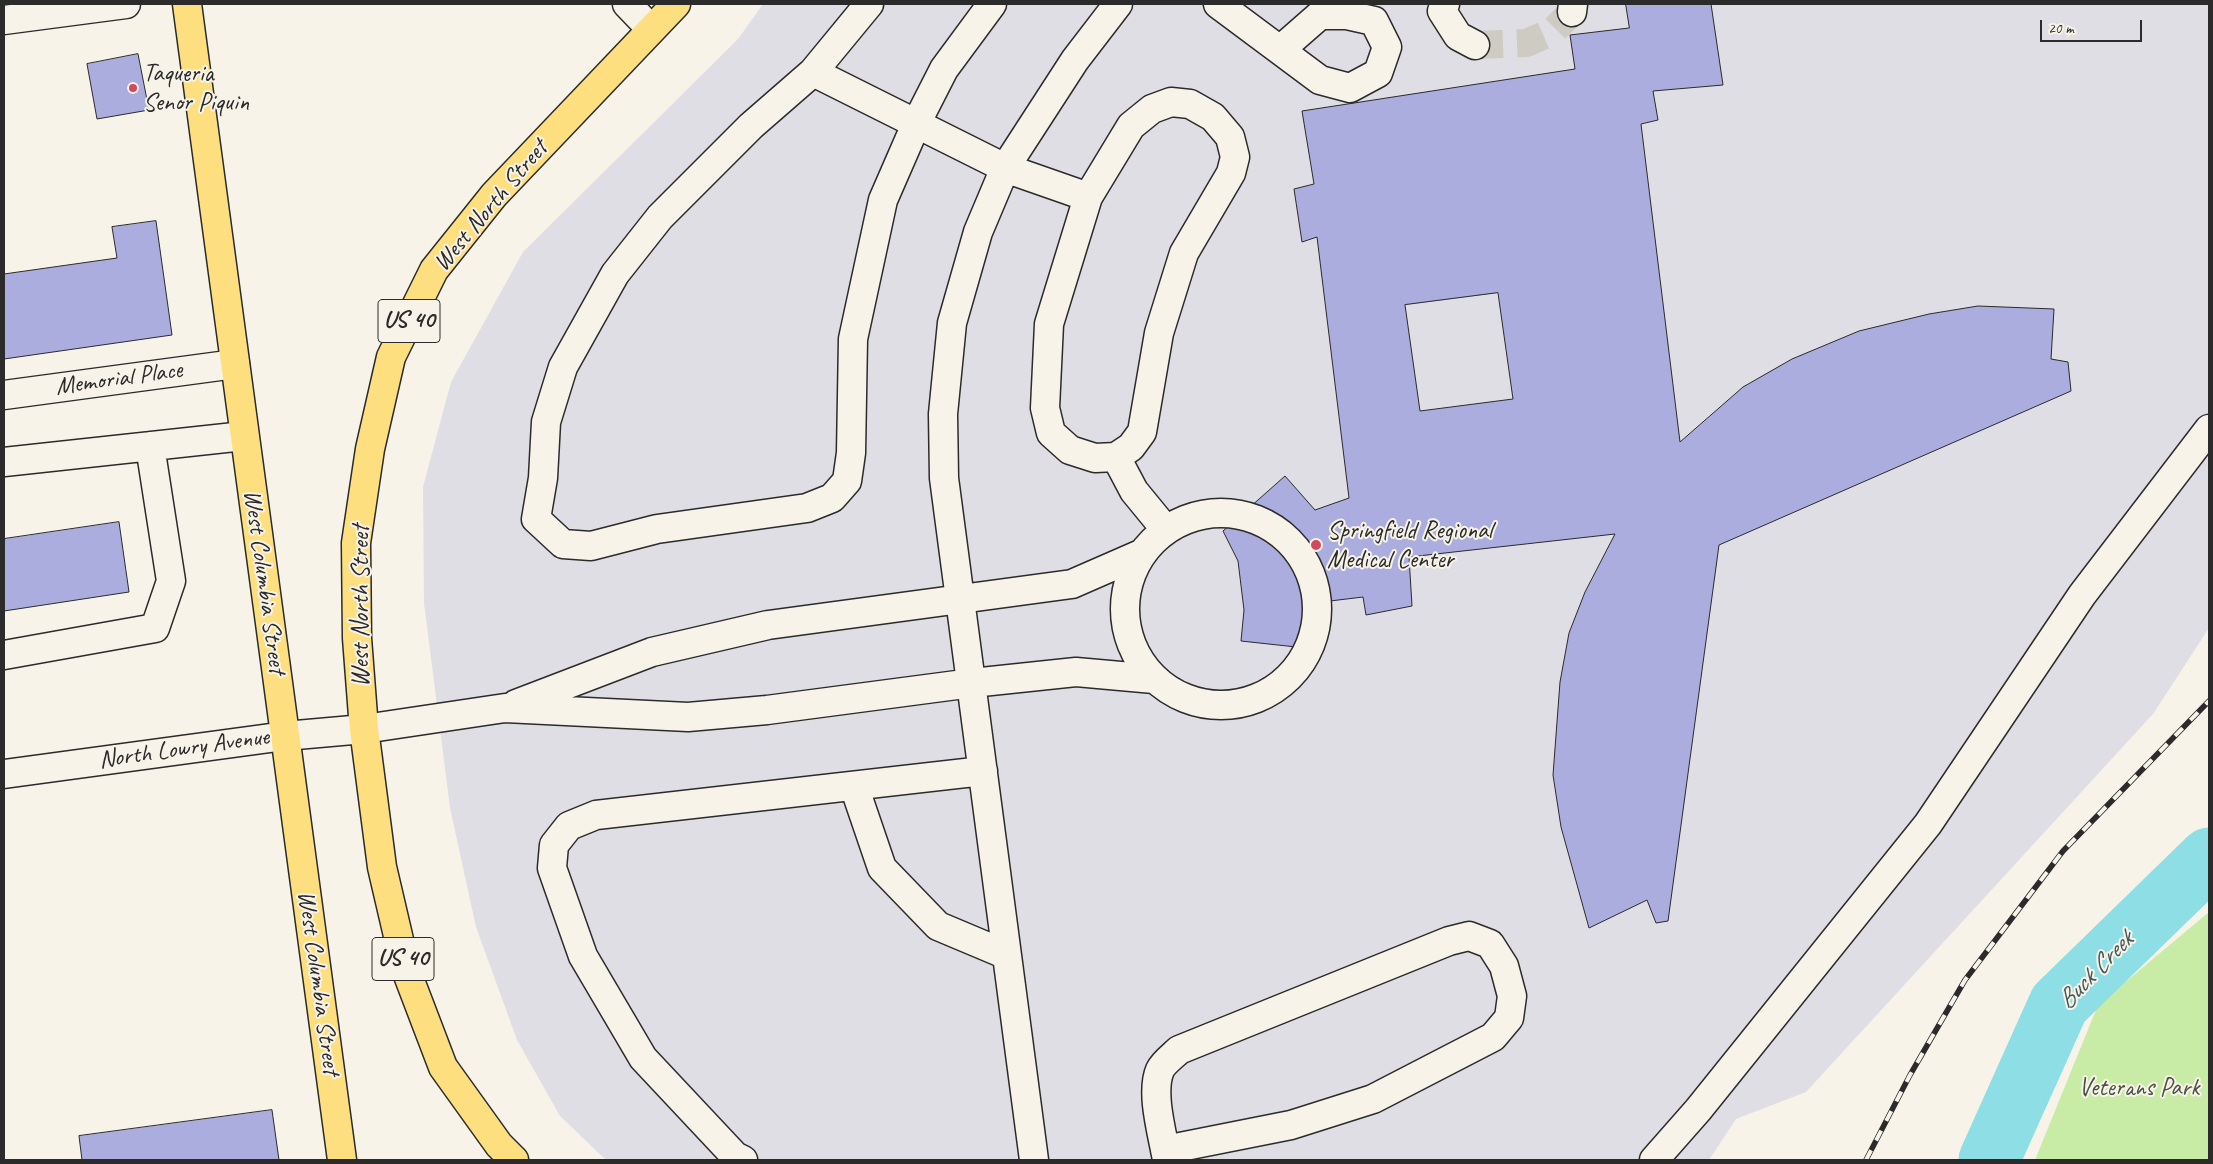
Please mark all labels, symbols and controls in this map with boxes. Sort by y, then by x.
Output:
scale bar [2043,10,2146,42]
text: 20 m [2048,19,2074,38]
place label: Taqueria Senor Piquin [143,59,249,118]
marker: Taqueria Senor Piquin [127,82,139,94]
street label: West North Street [427,134,555,278]
road number: US 40 [378,300,440,342]
street label: Memorial Place [54,355,184,403]
street label: West Columbia Street [236,488,292,676]
place label: Springfield Regional Medical Center [1327,516,1492,575]
street label: West North Street [346,525,376,687]
marker: Springfield Regional Medical Center [1309,538,1323,552]
street label: North Lowry Avenue [97,722,271,776]
street label: West Columbia Street [290,889,346,1077]
water label: Buck Creek [2051,926,2141,1016]
road number: US 40 [372,938,434,981]
park label: Veterans Park [2079,1073,2199,1103]

